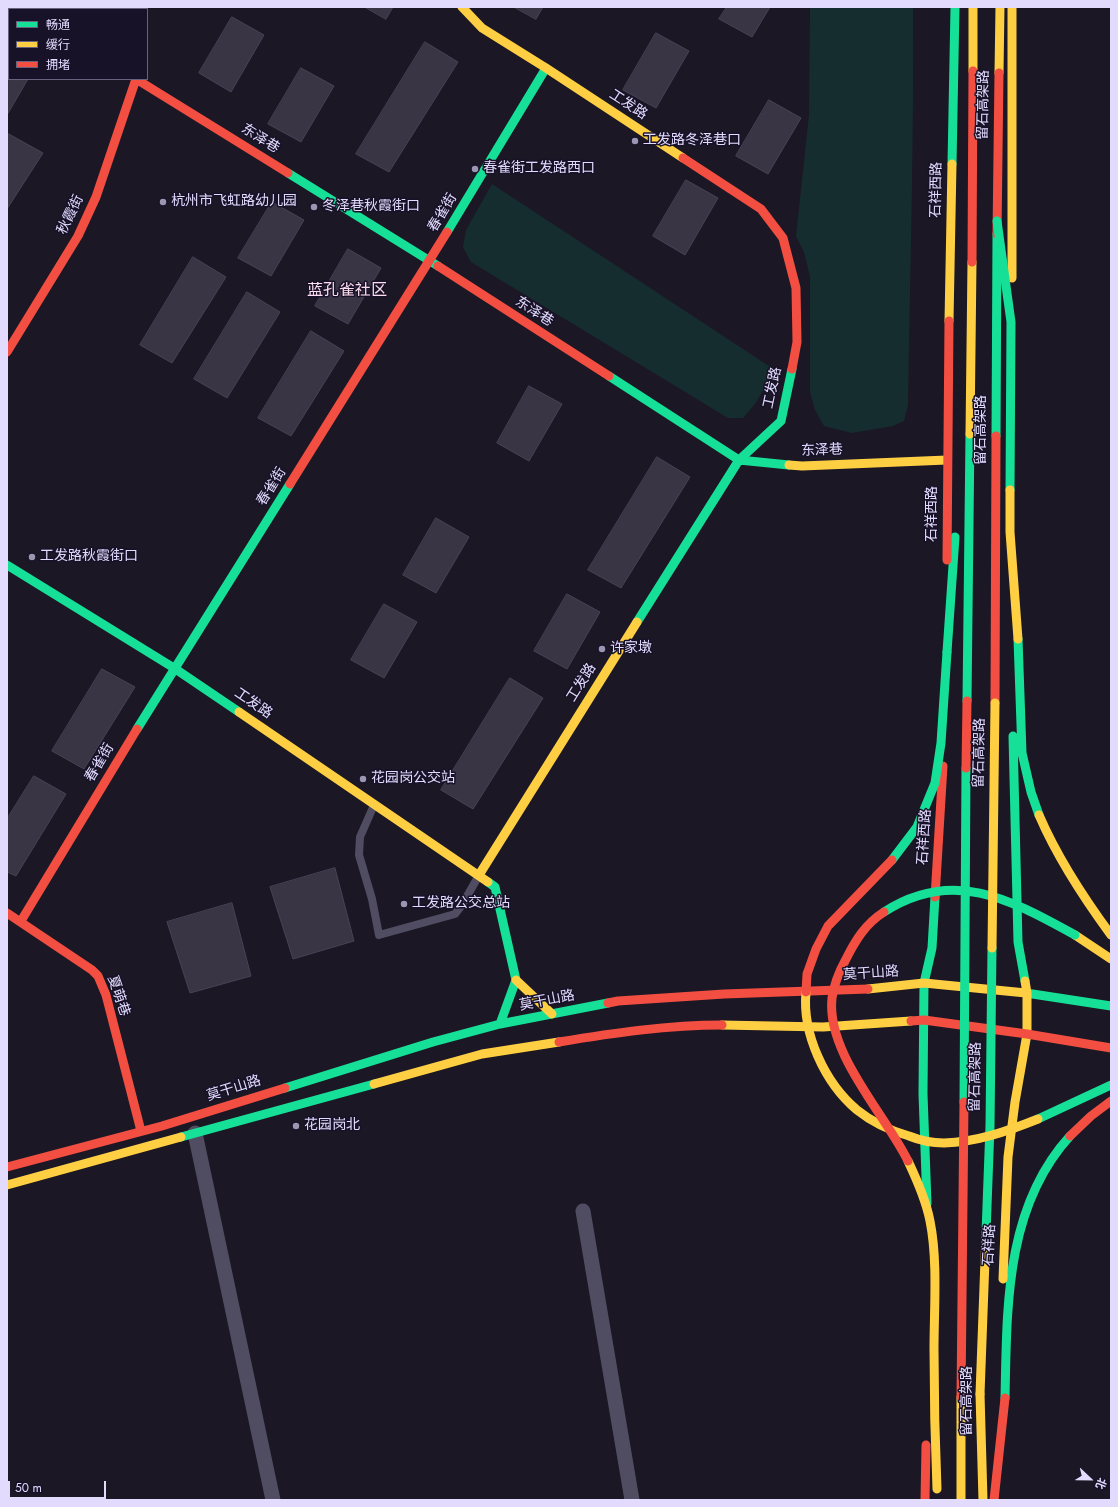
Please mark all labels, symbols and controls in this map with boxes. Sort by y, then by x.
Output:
legend [8,8,148,80]
text: 畅通 [46,16,70,34]
text: 缓行 [46,36,70,54]
text: 拥堵 [46,56,70,74]
street label: 留石高架路 [975,70,993,140]
street label: 工发路 [606,87,650,123]
street label: 东泽巷 [238,121,282,157]
place label: 工发路冬泽巷口 [643,133,741,149]
marker: 工发路冬泽巷口 [630,136,640,146]
place label: 春雀街工发路西口 [483,161,595,177]
street label: 石祥西路 [928,162,946,218]
marker: 春雀街工发路西口 [470,164,480,174]
street label: 春雀街 [425,191,461,235]
street label: 秋霞街 [54,192,88,238]
place label: 杭州市飞虹路幼儿园 [171,194,297,210]
marker: 杭州市飞虹路幼儿园 [158,197,168,207]
place label: 冬泽巷秋霞街口 [322,199,420,215]
marker: 冬泽巷秋霞街口 [309,202,319,212]
district label: 蓝孔雀社区 [307,281,387,301]
street label: 东泽巷 [512,294,556,330]
street label: 工发路 [760,366,786,410]
street label: 留石高架路 [974,395,990,465]
street label: 东泽巷 [801,442,843,460]
street label: 春雀街 [254,465,290,509]
street label: 石祥西路 [925,486,941,542]
place label: 工发路秋霞街口 [40,549,138,565]
marker: 工发路秋霞街口 [27,552,37,562]
place label: 许家墩 [610,641,652,657]
marker: 许家墩 [597,644,607,654]
street label: 工发路 [564,661,600,705]
street label: 工发路 [231,685,275,723]
street label: 留石高架路 [971,718,989,788]
street label: 春雀街 [82,741,118,785]
place label: 花园岗公交站 [371,771,455,787]
marker: 花园岗公交站 [358,774,368,784]
street label: 石祥西路 [915,808,935,866]
place label: 工发路公交总站 [412,896,510,912]
marker: 工发路公交总站 [399,899,409,909]
street label: 莫干山路 [842,964,900,984]
street label: 夏萌巷 [103,973,133,1019]
street label: 莫干山路 [518,987,576,1015]
street label: 留石高架路 [967,1042,985,1112]
street label: 莫干山路 [205,1073,263,1105]
place label: 花园岗北 [304,1118,360,1134]
marker: 花园岗北 [291,1121,301,1131]
street label: 石祥路 [981,1224,999,1266]
street label: 留石高架路 [960,1366,976,1436]
north arrow [1070,1459,1110,1499]
scale bar [10,1473,108,1499]
text: 北 [1092,1475,1111,1492]
text: 50 m [15,1479,42,1497]

